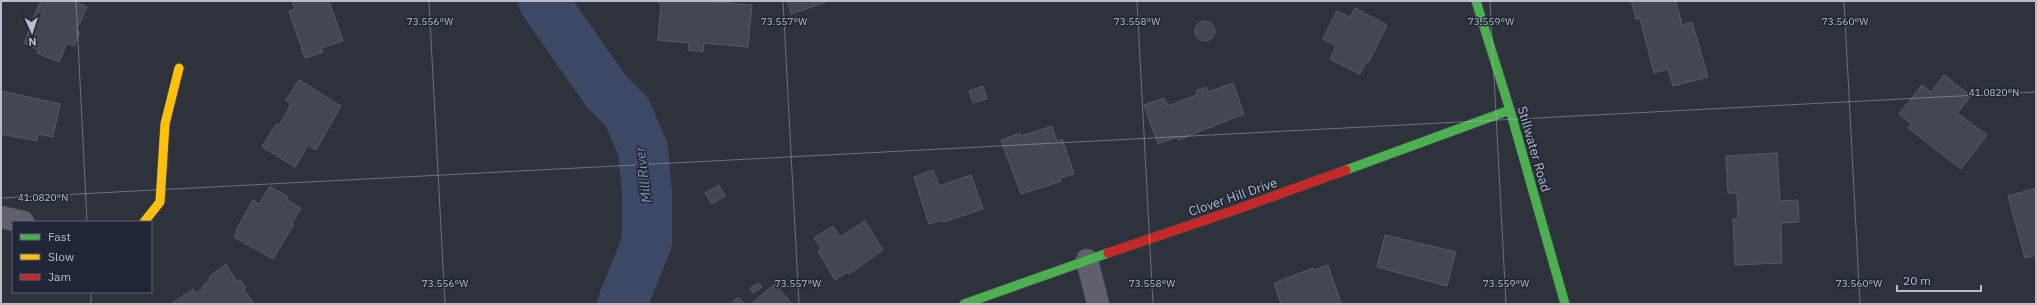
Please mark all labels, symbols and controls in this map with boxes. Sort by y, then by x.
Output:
north arrow [12,12,52,52]
text: 73.556°W [407,15,453,28]
text: 73.557°W [761,15,807,28]
text: 73.558°W [1114,15,1160,28]
text: 73.559°W [1468,15,1514,28]
text: 73.560°W [1822,15,1868,28]
text: N [28,35,37,49]
text: 41.0820°N [1969,86,2019,99]
street label: Stillwater Road [1514,104,1554,194]
water label: Mill River [631,145,655,204]
street label: Clover Hill Drive [1186,174,1280,220]
text: 41.0820°N [18,191,68,204]
legend [12,221,152,293]
text: Fast [48,229,71,244]
text: Slow [48,249,74,264]
scale bar [1897,267,1981,293]
text: Jam [48,269,71,284]
text: 20 m [1903,273,1931,288]
text: 73.556°W [422,277,468,290]
text: 73.557°W [775,277,821,290]
text: 73.558°W [1129,277,1175,290]
text: 73.559°W [1483,277,1529,290]
text: 73.560°W [1836,277,1882,290]

